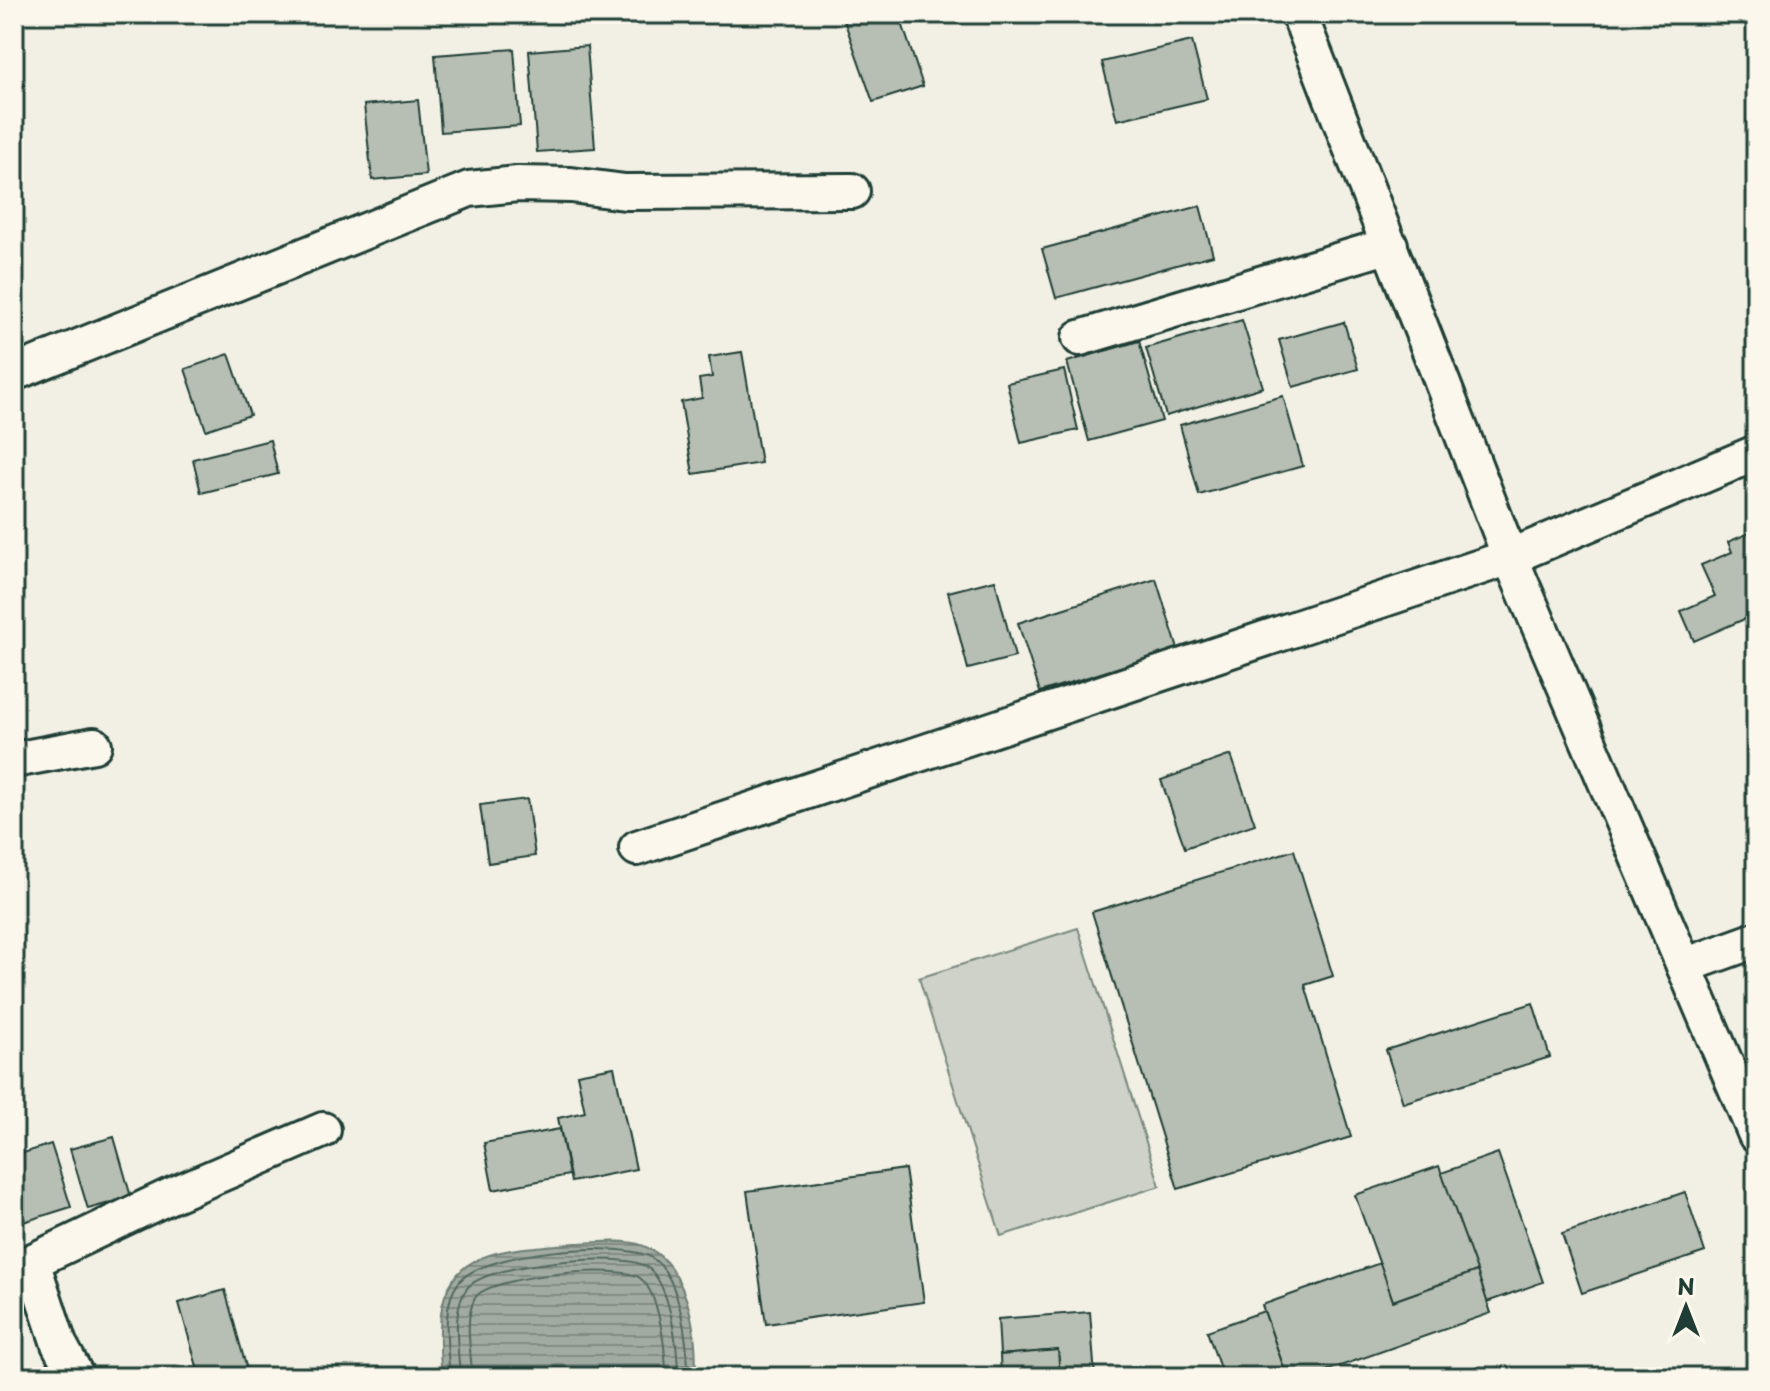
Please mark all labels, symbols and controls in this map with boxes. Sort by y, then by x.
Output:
north arrow [1646,1267,1726,1347]
text: N [1677,1269,1695,1302]

